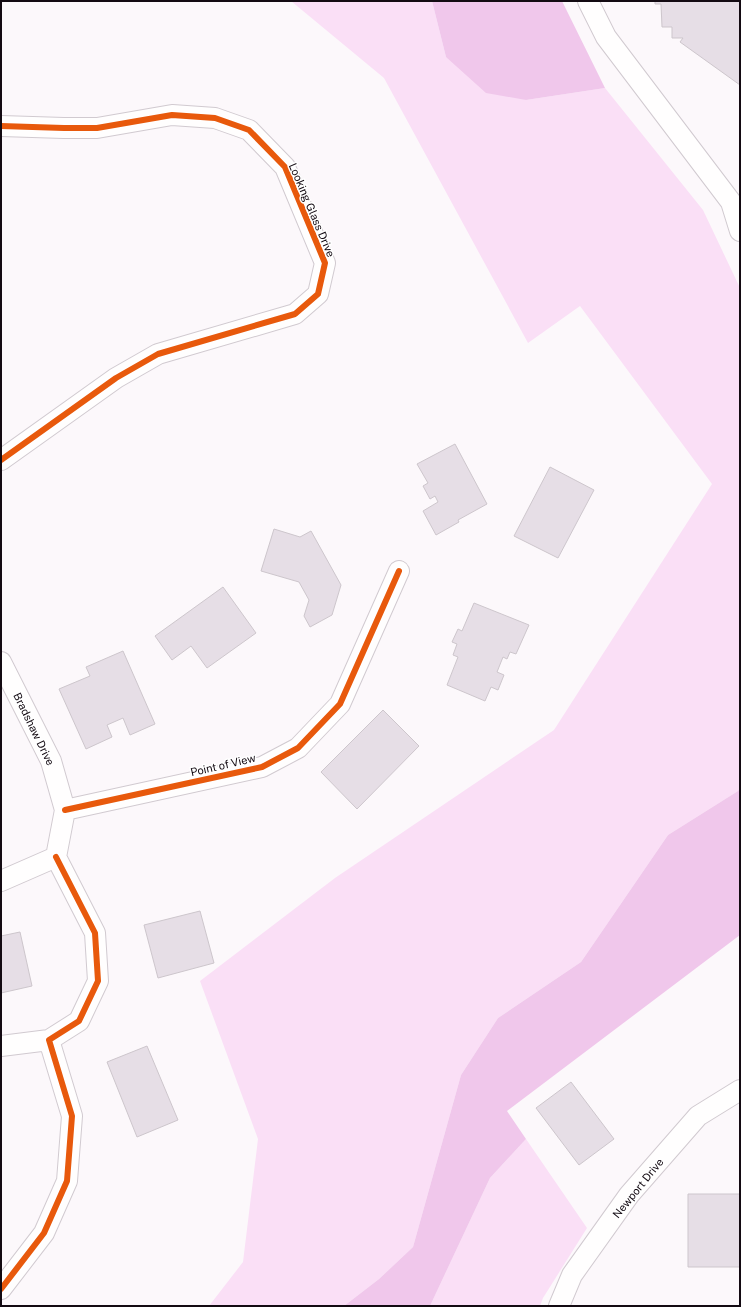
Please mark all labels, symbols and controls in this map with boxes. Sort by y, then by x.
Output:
street label: Looking Glass Drive [287,161,337,259]
street label: Bradshaw Drive [11,691,57,767]
street label: Point of View [189,752,257,778]
street label: Newport Drive [610,1156,666,1220]

